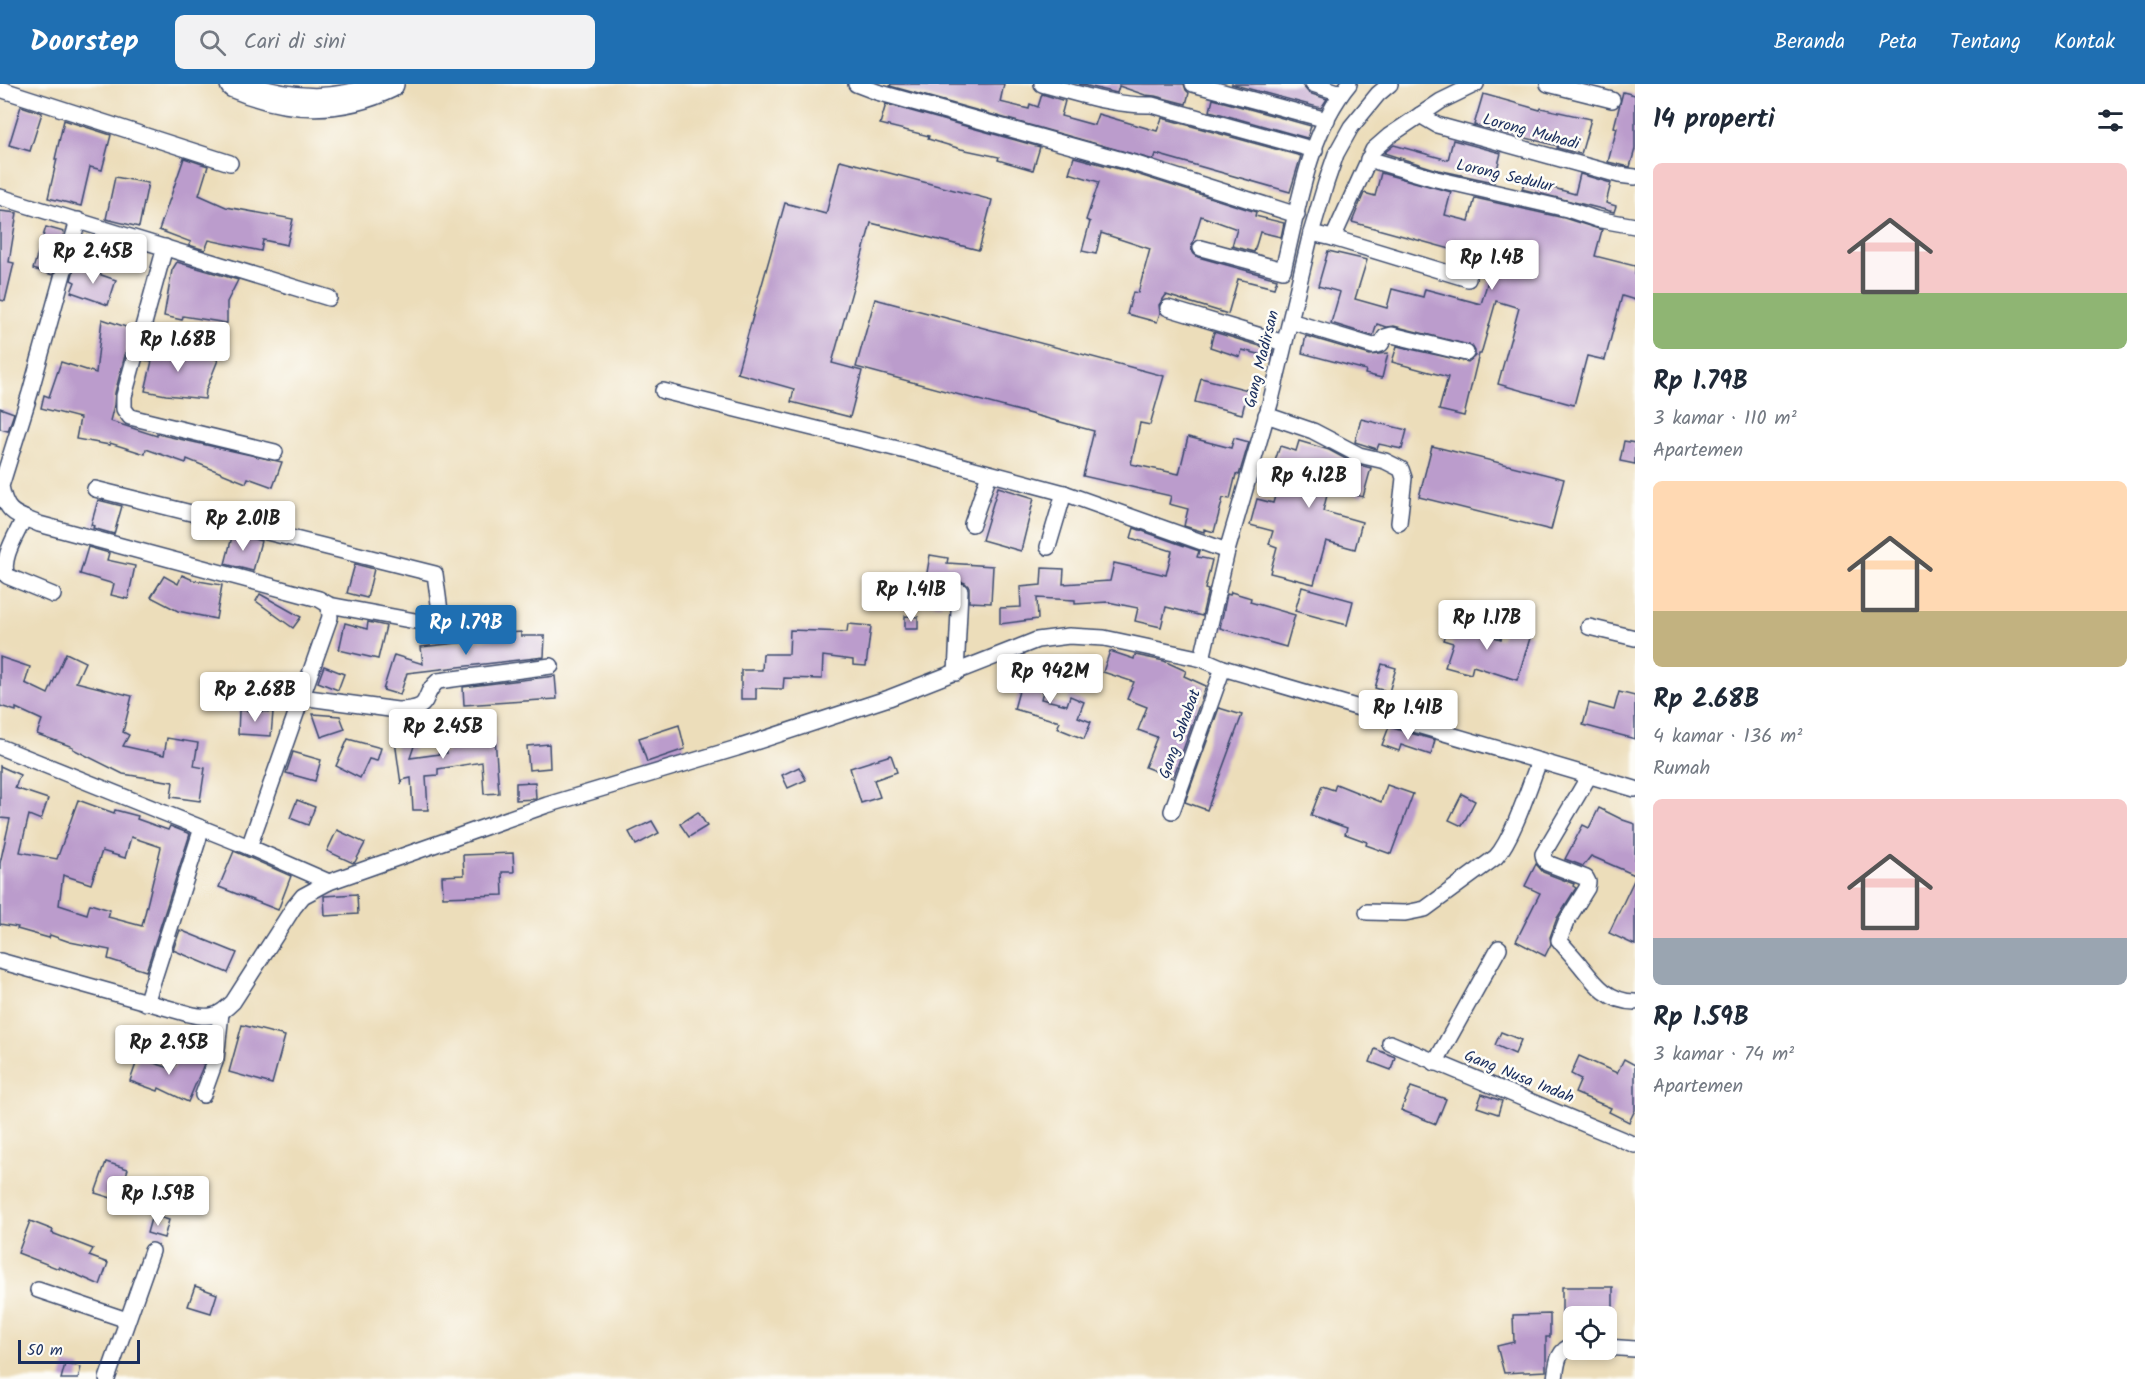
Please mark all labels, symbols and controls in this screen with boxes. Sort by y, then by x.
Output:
search box [175,15,595,69]
text: Doorstep [30,20,139,65]
text: Cari di sini [244,25,345,60]
icon: search [196,26,229,59]
text: Beranda [1774,26,1845,59]
text: Peta [1878,26,1917,59]
text: Tentang [1950,26,2021,59]
text: Kontak [2054,26,2115,59]
text: 14 properti [1653,99,1775,141]
icon: filters [2094,104,2127,137]
street label: Lorong Muhadi [1480,107,1583,157]
street label: Lorong Sedulur [1454,153,1558,200]
icon: home [1836,202,1944,310]
pin: Rp 2.45B [31,234,155,285]
text: Rp 2.45B [53,237,133,269]
pin: Rp 1.4B [1437,240,1547,291]
text: Rp 1.4B [1460,243,1524,275]
street label: Gang Madirsan [1238,308,1286,410]
pin: Rp 1.68B [116,322,240,373]
text: Rp 1.68B [140,325,216,357]
text: Rp 1.79B [1653,361,1748,403]
text: 3 kamar · 110 m² [1653,403,1797,435]
text: Apartemen [1653,435,1743,467]
pin: Rp 4.12B [1247,458,1371,509]
text: Rp 4.12B [1271,461,1347,493]
pin: Rp 2.01B [181,501,305,552]
text: Rp 2.01B [205,504,281,536]
icon: home [1836,520,1944,628]
pin: Rp 1.41B [849,572,973,623]
text: Rp 1.41B [876,575,946,607]
pin: Rp 1.17B [1425,600,1549,651]
text: Rp 1.17B [1452,603,1522,635]
pin: Rp 1.79B [404,605,528,656]
text: Rp 1.79B [429,608,503,640]
pin: Rp 942M [995,654,1105,705]
text: Rp 942M [1011,657,1089,689]
pin: Rp 2.68B [193,672,317,723]
text: Rp 2.68B [214,675,296,707]
text: Rp 2.68B [1653,679,1760,721]
street label: Gang Sahabat [1152,685,1208,782]
pin: Rp 1.41B [1346,690,1470,741]
text: Rp 1.41B [1373,693,1443,725]
pin: Rp 2.45B [381,709,505,760]
text: Rp 2.45B [403,712,483,744]
text: 4 kamar · 136 m² [1653,721,1802,753]
text: Rumah [1653,753,1710,785]
icon: home [1836,838,1944,946]
text: Rp 1.59B [1653,997,1749,1039]
pin: Rp 2.95B [107,1025,231,1076]
text: Rp 2.95B [129,1028,209,1060]
text: 3 kamar · 74 m² [1653,1039,1794,1071]
street label: Gang Nusa Indah [1460,1044,1578,1110]
text: Apartemen [1653,1071,1743,1103]
pin: Rp 1.59B [96,1176,220,1227]
text: Rp 1.59B [121,1179,195,1211]
map controls [1563,1306,1617,1360]
button: locate [1563,1306,1617,1360]
scale bar [18,1337,140,1364]
text: 50 m [27,1338,63,1363]

